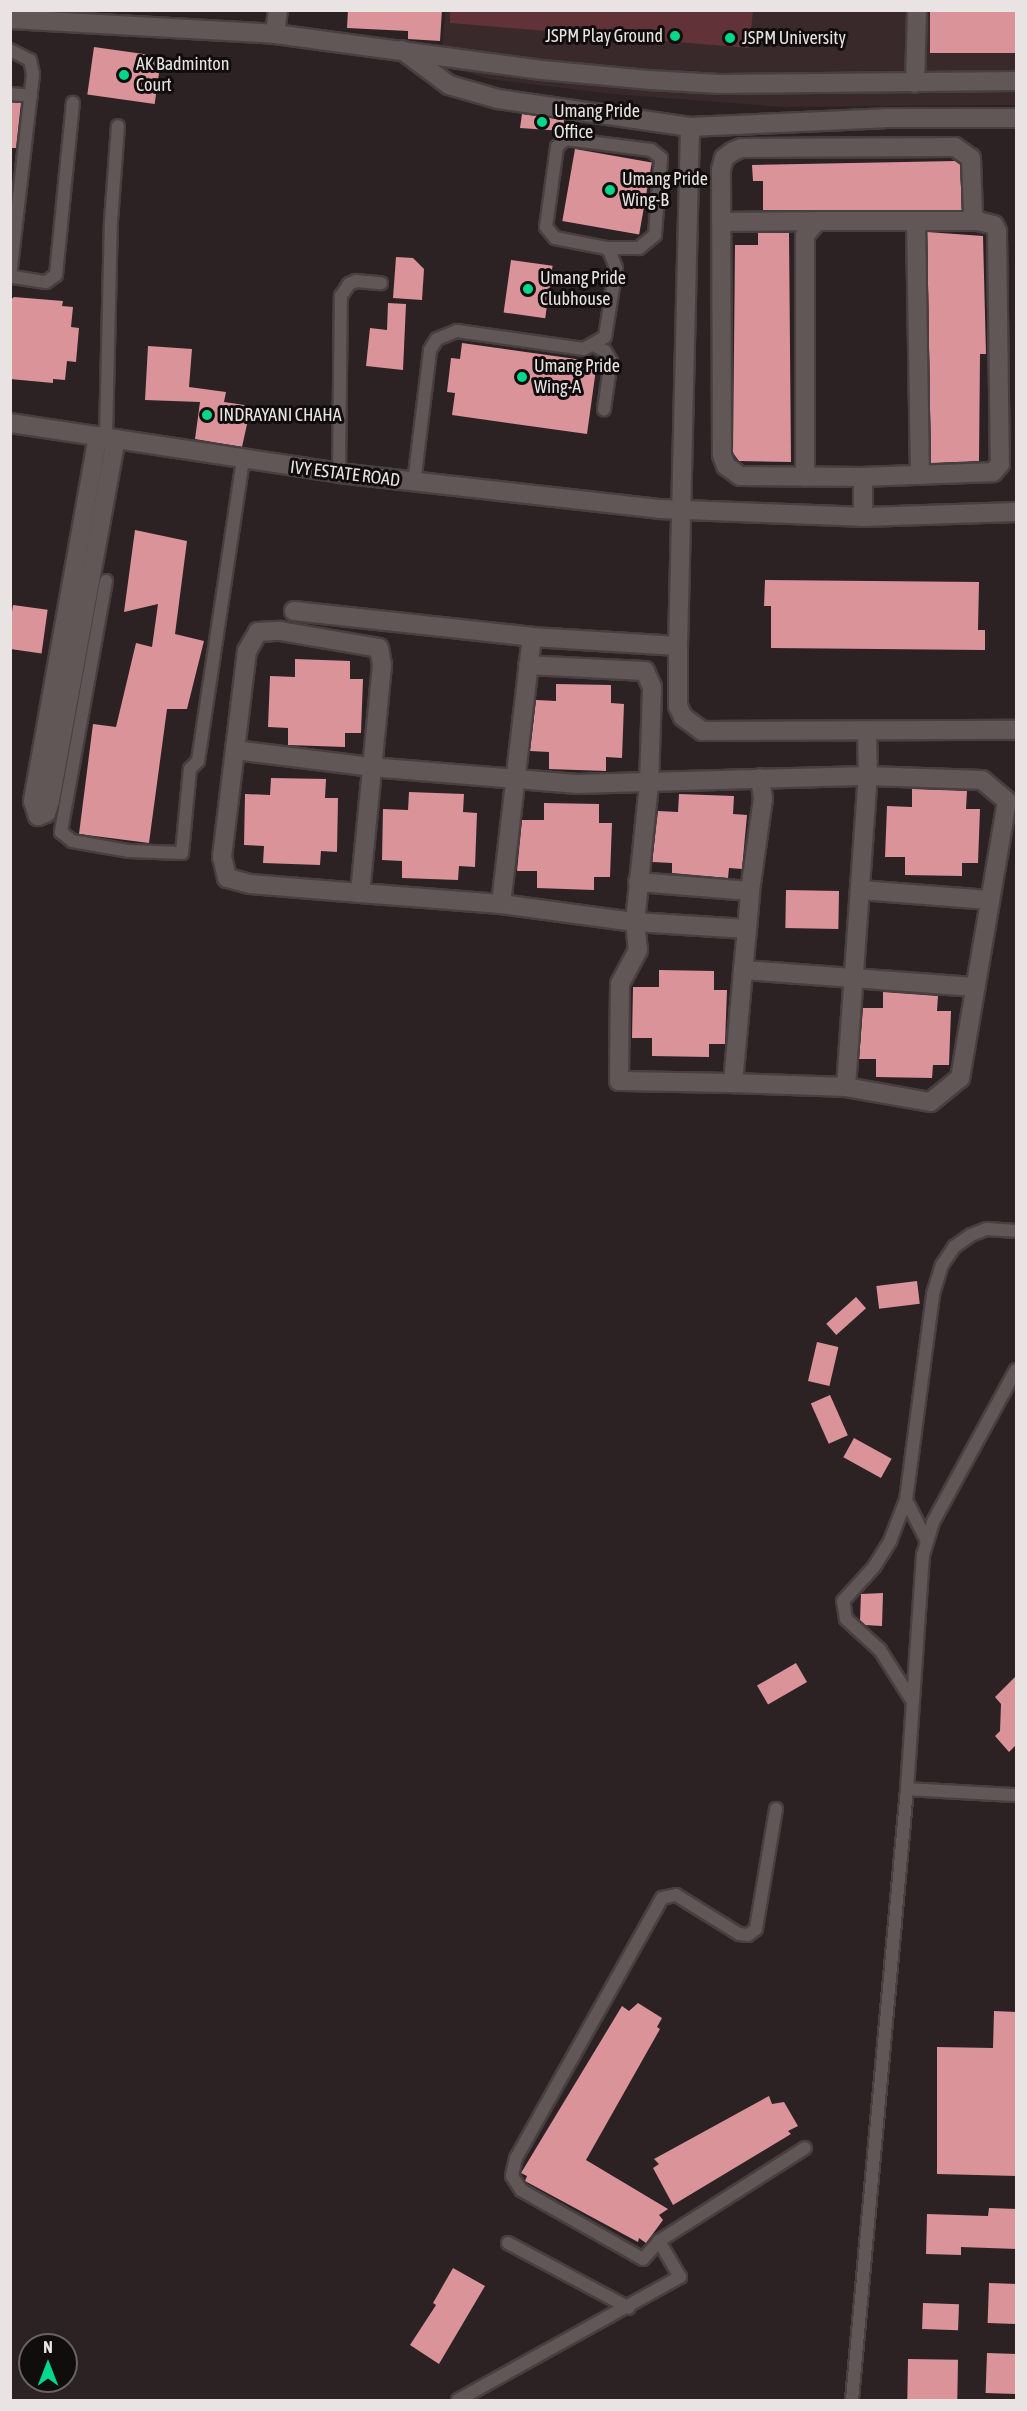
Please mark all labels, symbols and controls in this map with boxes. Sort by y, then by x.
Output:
place label: JSPM Play Ground [545,25,663,47]
place label: JSPM University [742,27,846,49]
marker: JSPM Play Ground [668,29,682,43]
marker: JSPM University [723,31,737,45]
place label: AK Badminton Court [136,54,230,97]
marker: AK Badminton Court [117,68,131,82]
place label: Umang Pride Office [554,101,640,144]
marker: Umang Pride Office [535,115,549,129]
place label: Umang Pride Wing-B [622,169,708,212]
marker: Umang Pride Wing-B [603,183,617,197]
place label: Umang Pride Clubhouse [540,268,626,310]
marker: Umang Pride Clubhouse [521,282,535,296]
place label: Umang Pride Wing-A [534,356,620,398]
marker: Umang Pride Wing-A [515,370,529,384]
place label: INDRAYANI CHAHA [219,404,341,426]
marker: INDRAYANI CHAHA [200,408,214,422]
street label: IVY ESTATE ROAD [289,457,401,491]
north arrow [18,2333,78,2393]
text: N [43,2338,53,2356]

